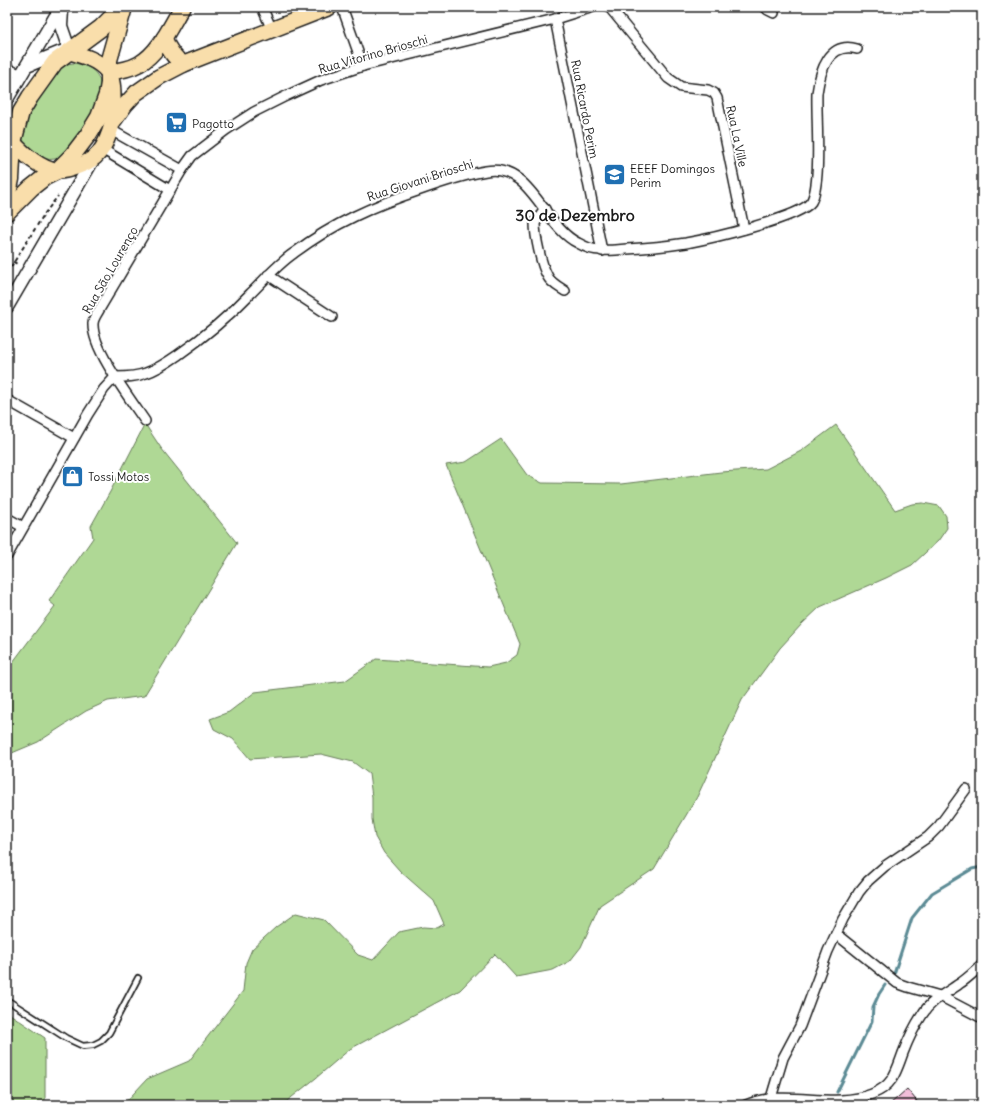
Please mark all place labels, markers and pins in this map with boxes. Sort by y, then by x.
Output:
supermarket icon: Pagotto [163,110,189,136]
place label: Pagotto [192,116,234,131]
place label: EEEF Domingos Perim [630,161,715,190]
school or university icon: EEEF Domingos Perim [601,162,627,188]
shop icon: Tossi Motos [59,463,85,489]
place label: Tossi Motos [88,469,149,484]

